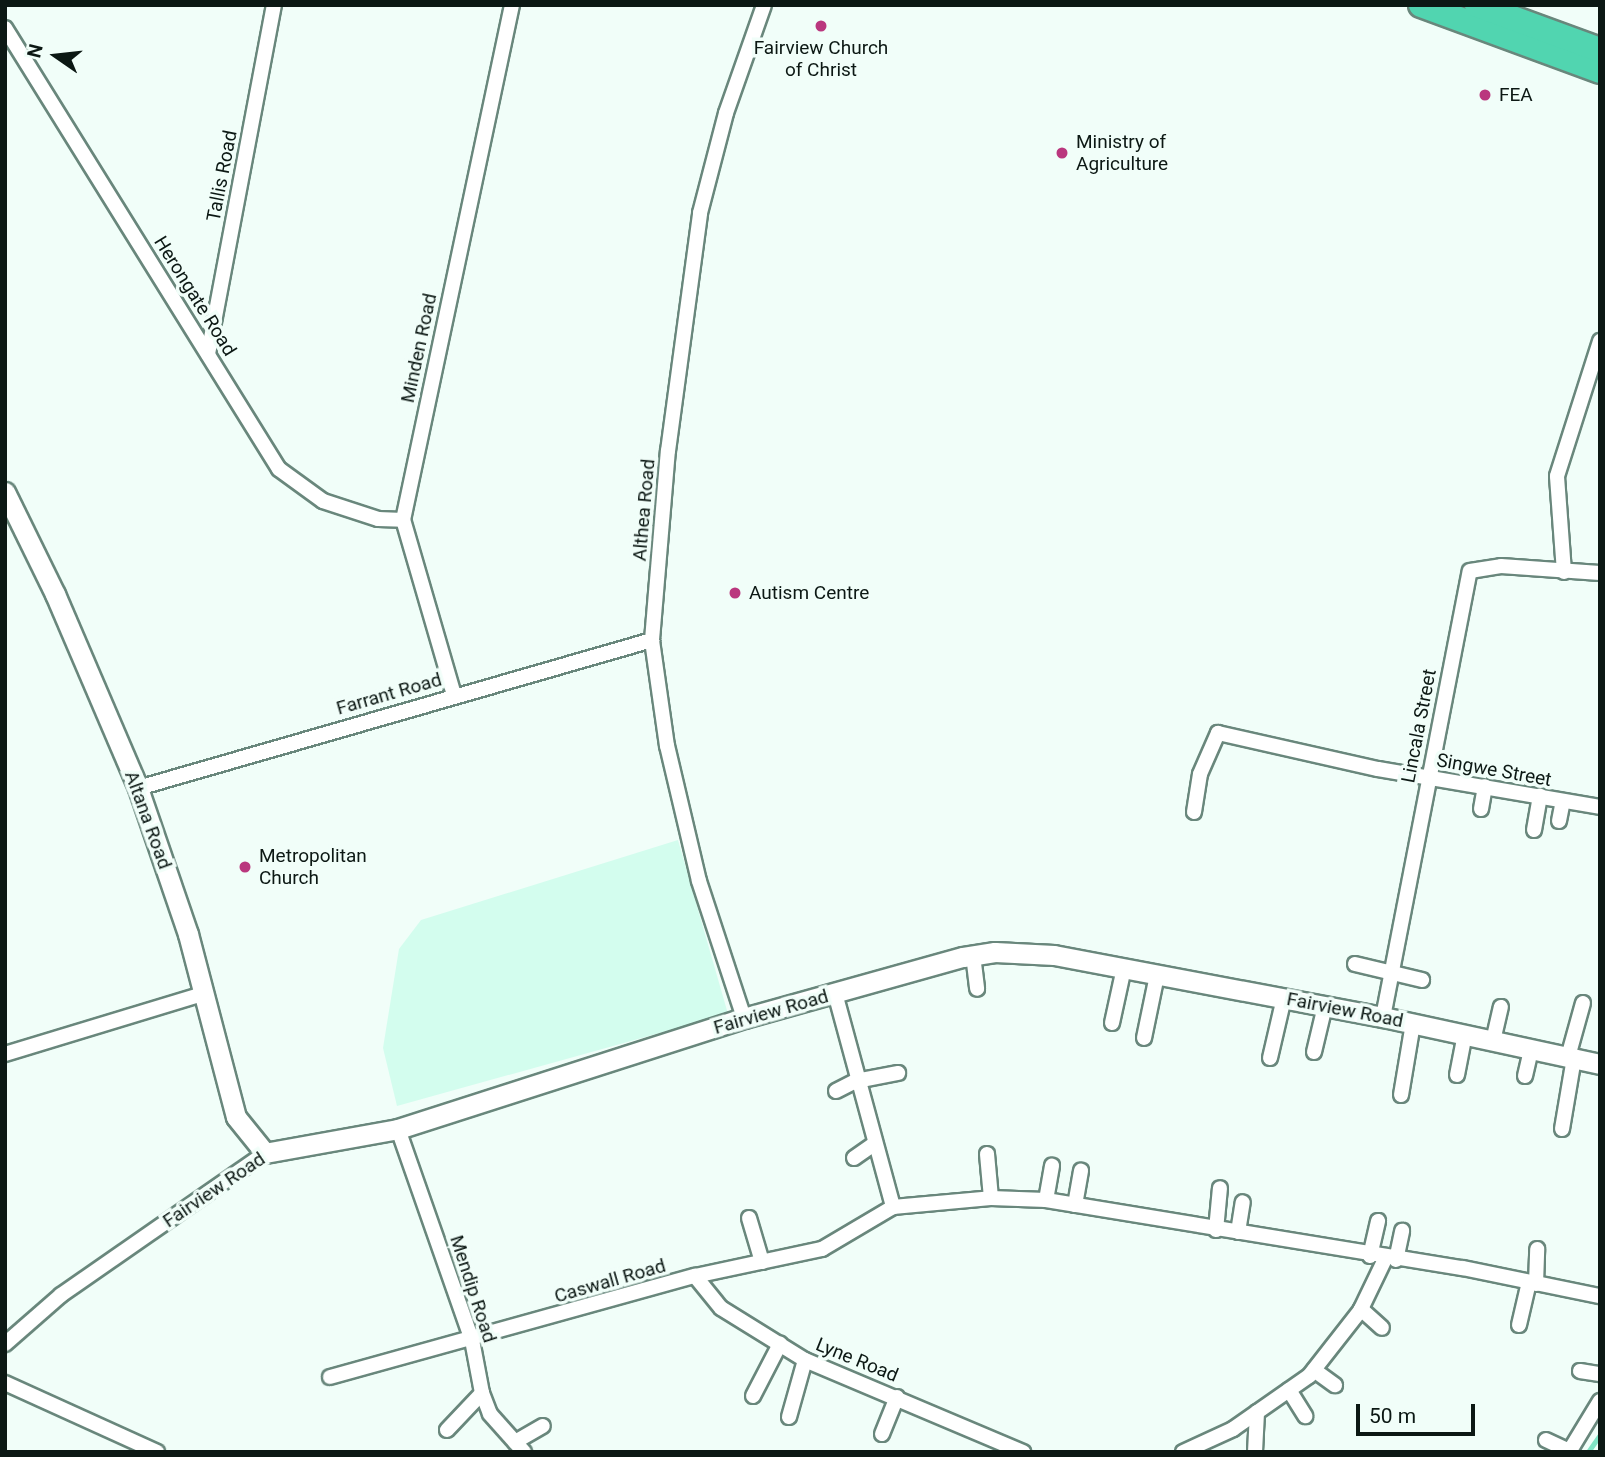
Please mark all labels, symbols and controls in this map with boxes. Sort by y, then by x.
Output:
marker: Fairview Church of Christ [813,18,829,34]
north arrow [21,21,91,91]
place label: Fairview Church of Christ [754,37,888,81]
text: N [22,42,48,60]
place label: FEA [1499,84,1533,106]
marker: FEA [1477,87,1493,103]
street label: Tallis Road [202,128,242,224]
place label: Ministry of Agriculture [1076,131,1168,175]
marker: Ministry of Agriculture [1054,145,1070,161]
street label: Herongate Road [149,232,241,360]
street label: Minden Road [396,291,442,405]
street label: Althea Road [628,458,660,562]
place label: Autism Centre [749,582,869,604]
marker: Autism Centre [727,585,743,601]
street label: Lincala Street [1397,667,1441,785]
street label: Farrant Road [334,668,444,720]
street label: Singwe Street [1435,749,1553,791]
street label: Altana Road [120,768,176,872]
place label: Metropolitan Church [259,845,367,889]
marker: Metropolitan Church [237,859,253,875]
street label: Fairview Road [711,985,831,1039]
street label: Fairview Road [1285,988,1405,1032]
street label: Fairview Road [159,1147,269,1233]
street label: Mendip Road [445,1232,501,1346]
street label: Caswall Road [552,1254,668,1308]
street label: Lyne Road [812,1333,902,1387]
scale bar [1360,1390,1479,1434]
text: 50 m [1369,1404,1416,1428]

